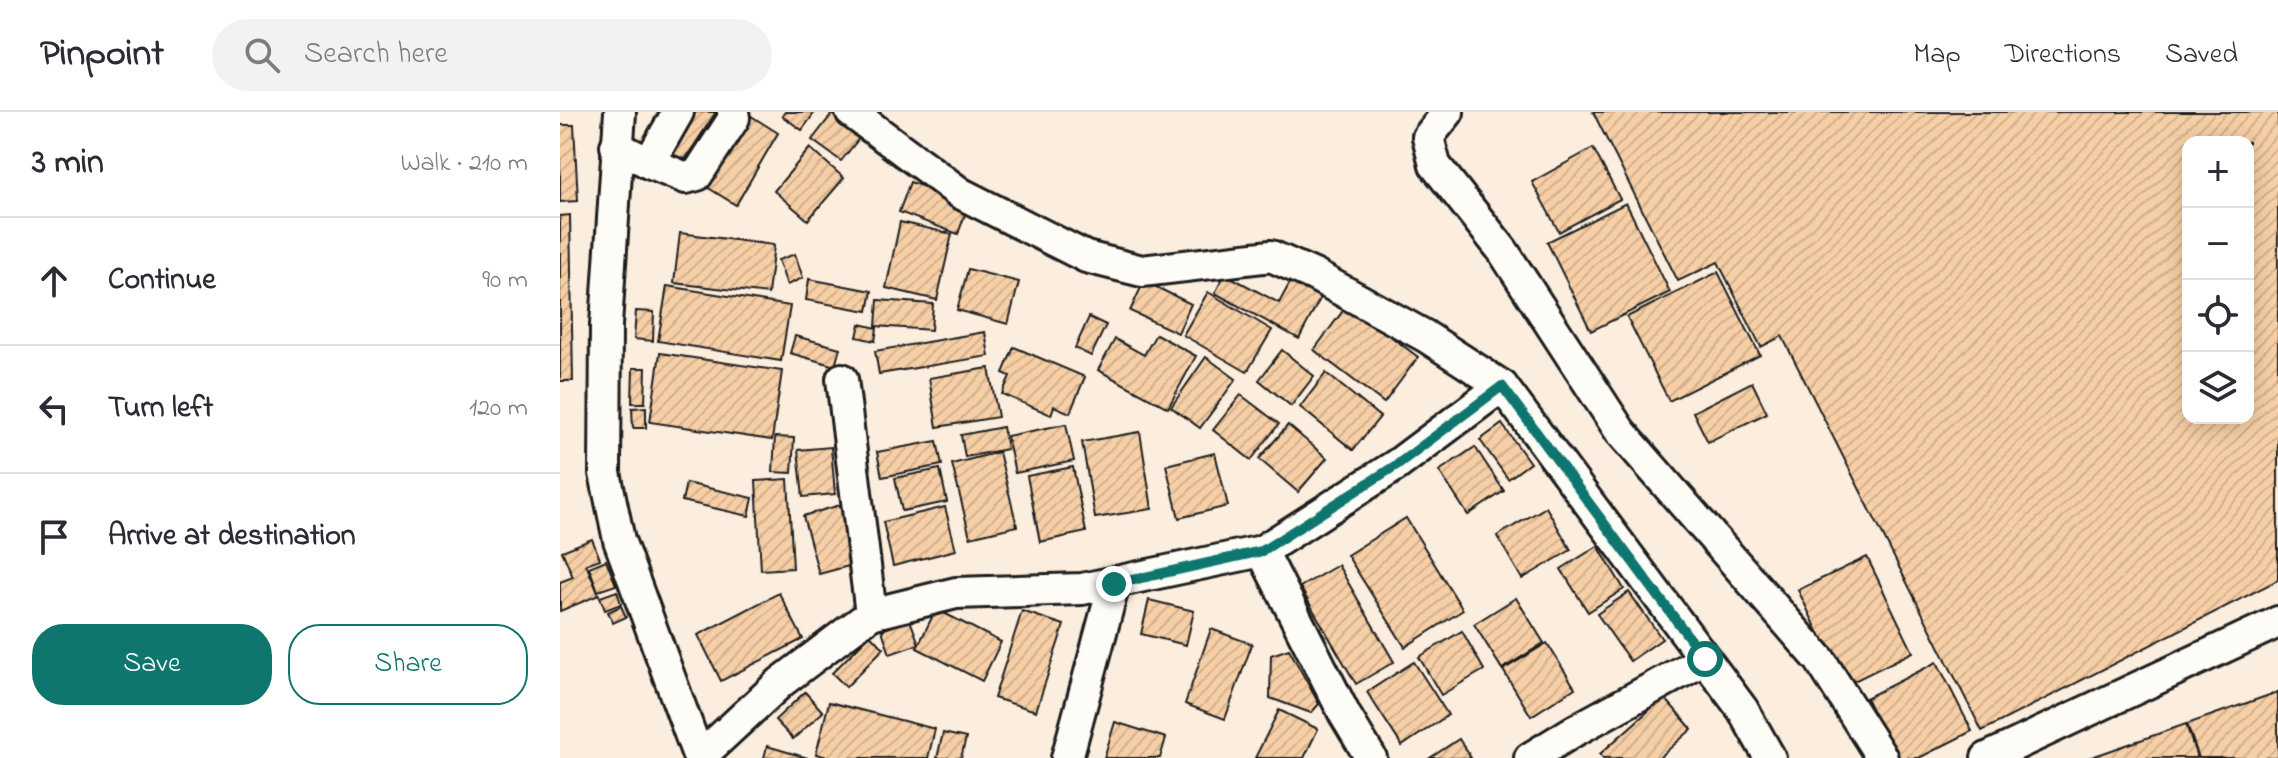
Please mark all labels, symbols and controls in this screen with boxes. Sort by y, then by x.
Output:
search box [212,19,772,91]
text: Pinpoint [40,27,164,83]
icon: search [240,33,284,77]
text: Search here [304,33,448,77]
text: Map [1913,35,1961,76]
text: Directions [2005,35,2121,76]
text: Saved [2165,35,2238,76]
map controls [2182,136,2254,424]
button: + [2182,136,2254,208]
text: 3 min [32,139,104,189]
text: Walk · 210 m [400,145,528,183]
button: − [2182,208,2254,280]
icon: ahead [32,259,76,303]
text: Continue [108,259,216,303]
text: 90 m [482,262,528,300]
button: locate [2182,280,2254,352]
button: layers [2182,352,2254,424]
icon: left [32,387,76,431]
text: Turn left [108,387,213,431]
text: 120 m [469,390,528,428]
icon: arrive [32,515,76,559]
text: Arrive at destination [108,515,356,559]
route end [1096,566,1132,602]
button: Save [32,624,272,705]
button: Share [288,624,528,705]
route start [1687,641,1723,677]

